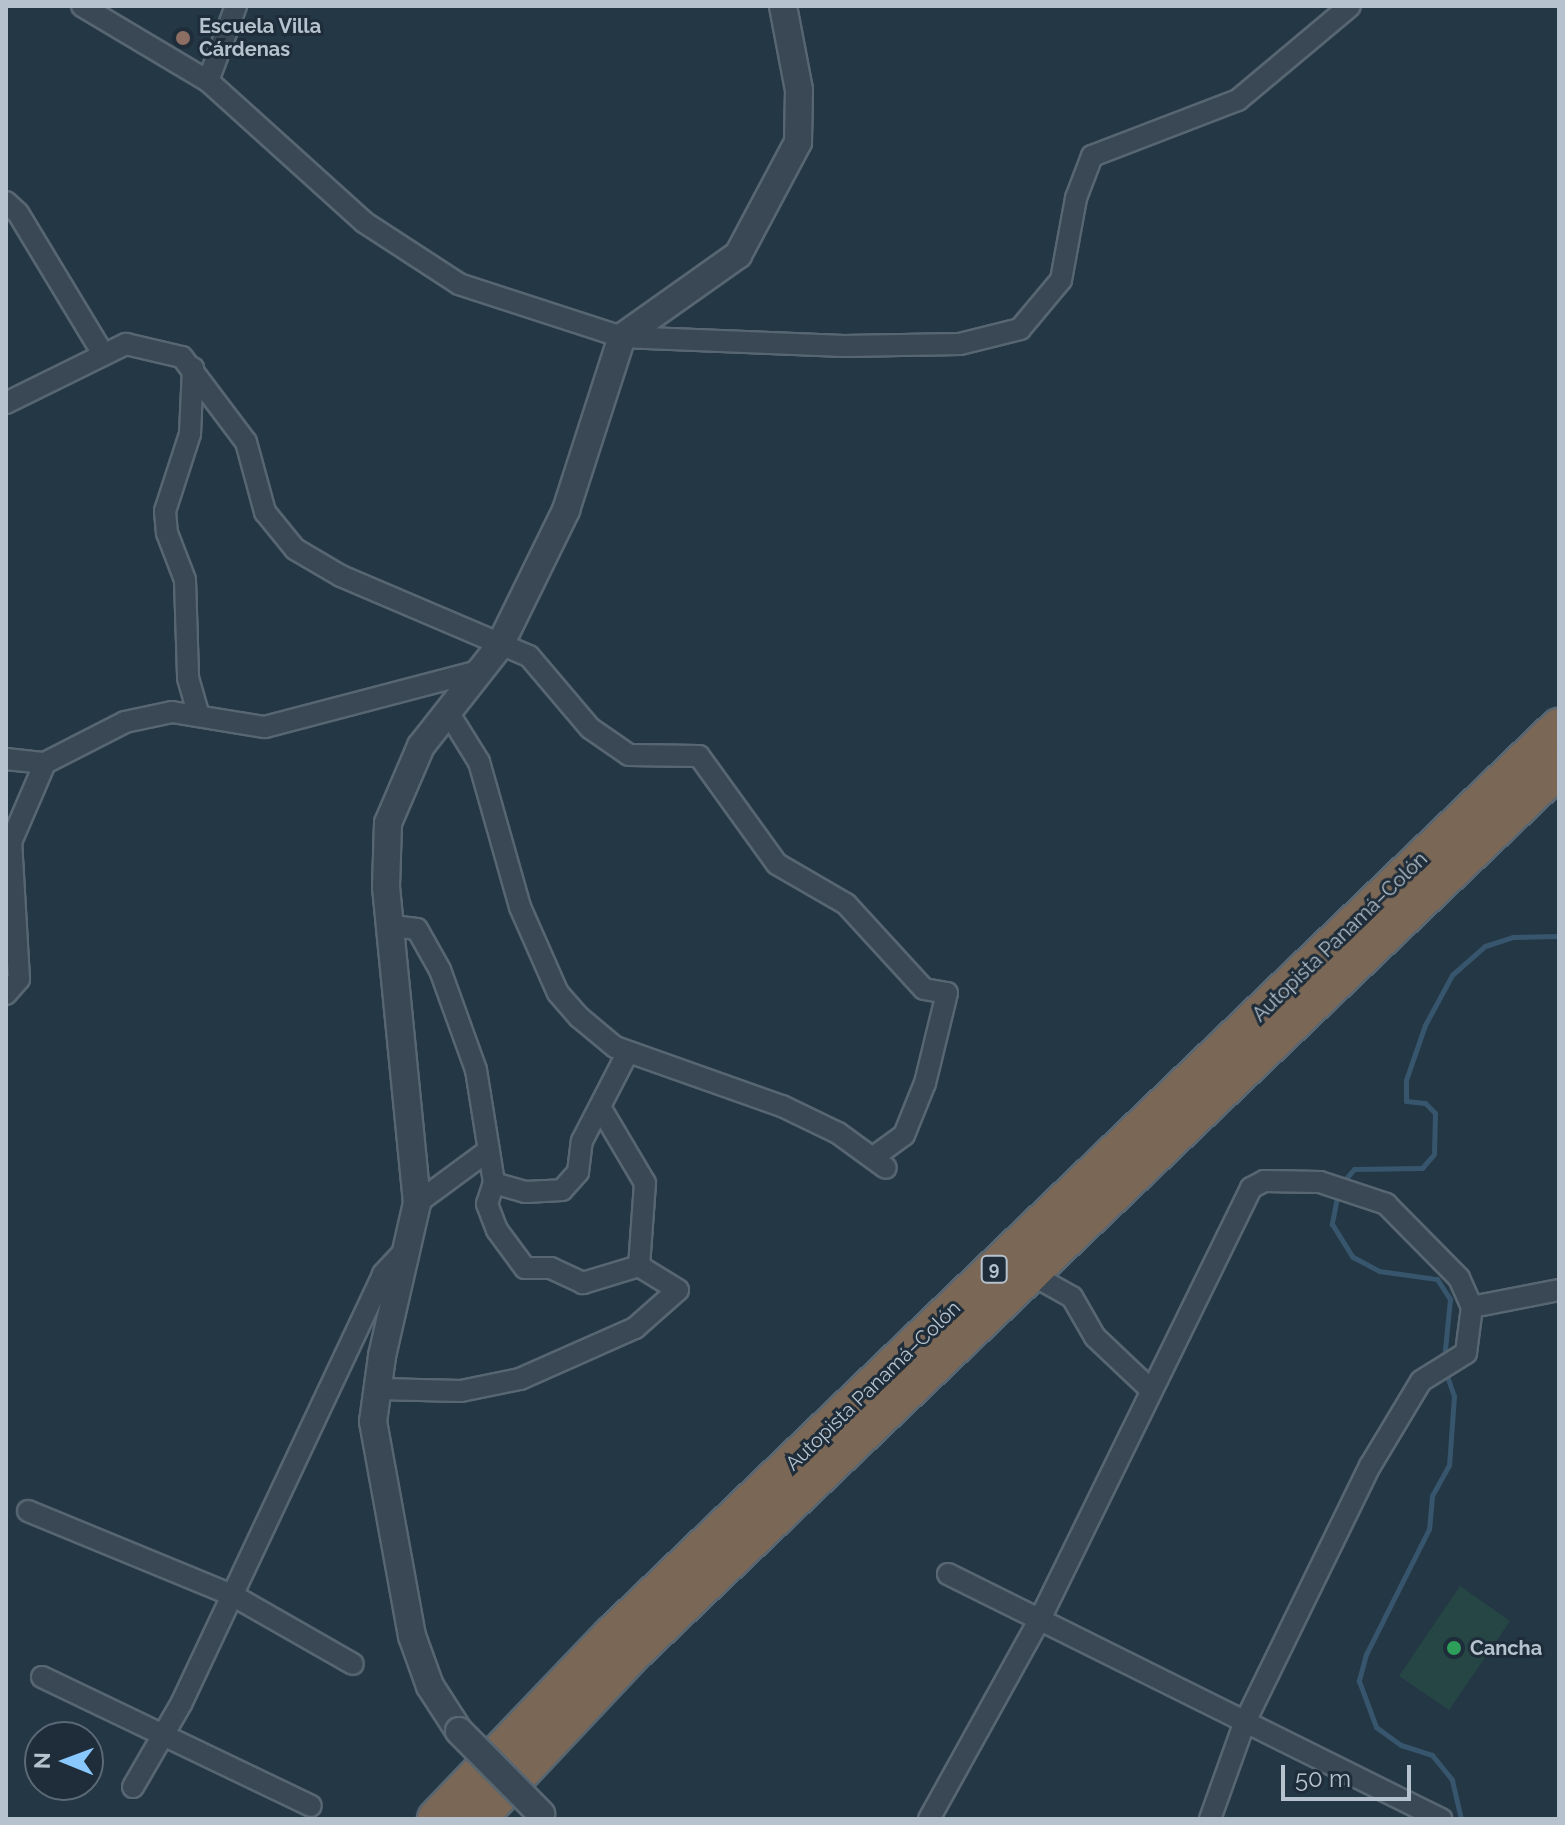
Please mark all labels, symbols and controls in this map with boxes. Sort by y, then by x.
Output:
place label: Escuela Villa Cárdenas [199,14,322,61]
marker: Escuela Villa Cárdenas [174,29,192,47]
street label: Autopista Panamá–Colón [1248,847,1432,1027]
road number: 9 [980,1255,1008,1283]
street label: Autopista Panamá–Colón [781,1296,965,1476]
place label: Cancha [1470,1636,1542,1660]
marker: Cancha [1445,1639,1463,1657]
north arrow [24,1721,104,1801]
scale bar [1285,1749,1415,1799]
text: N [29,1752,55,1769]
text: 50 m [1295,1764,1351,1793]

